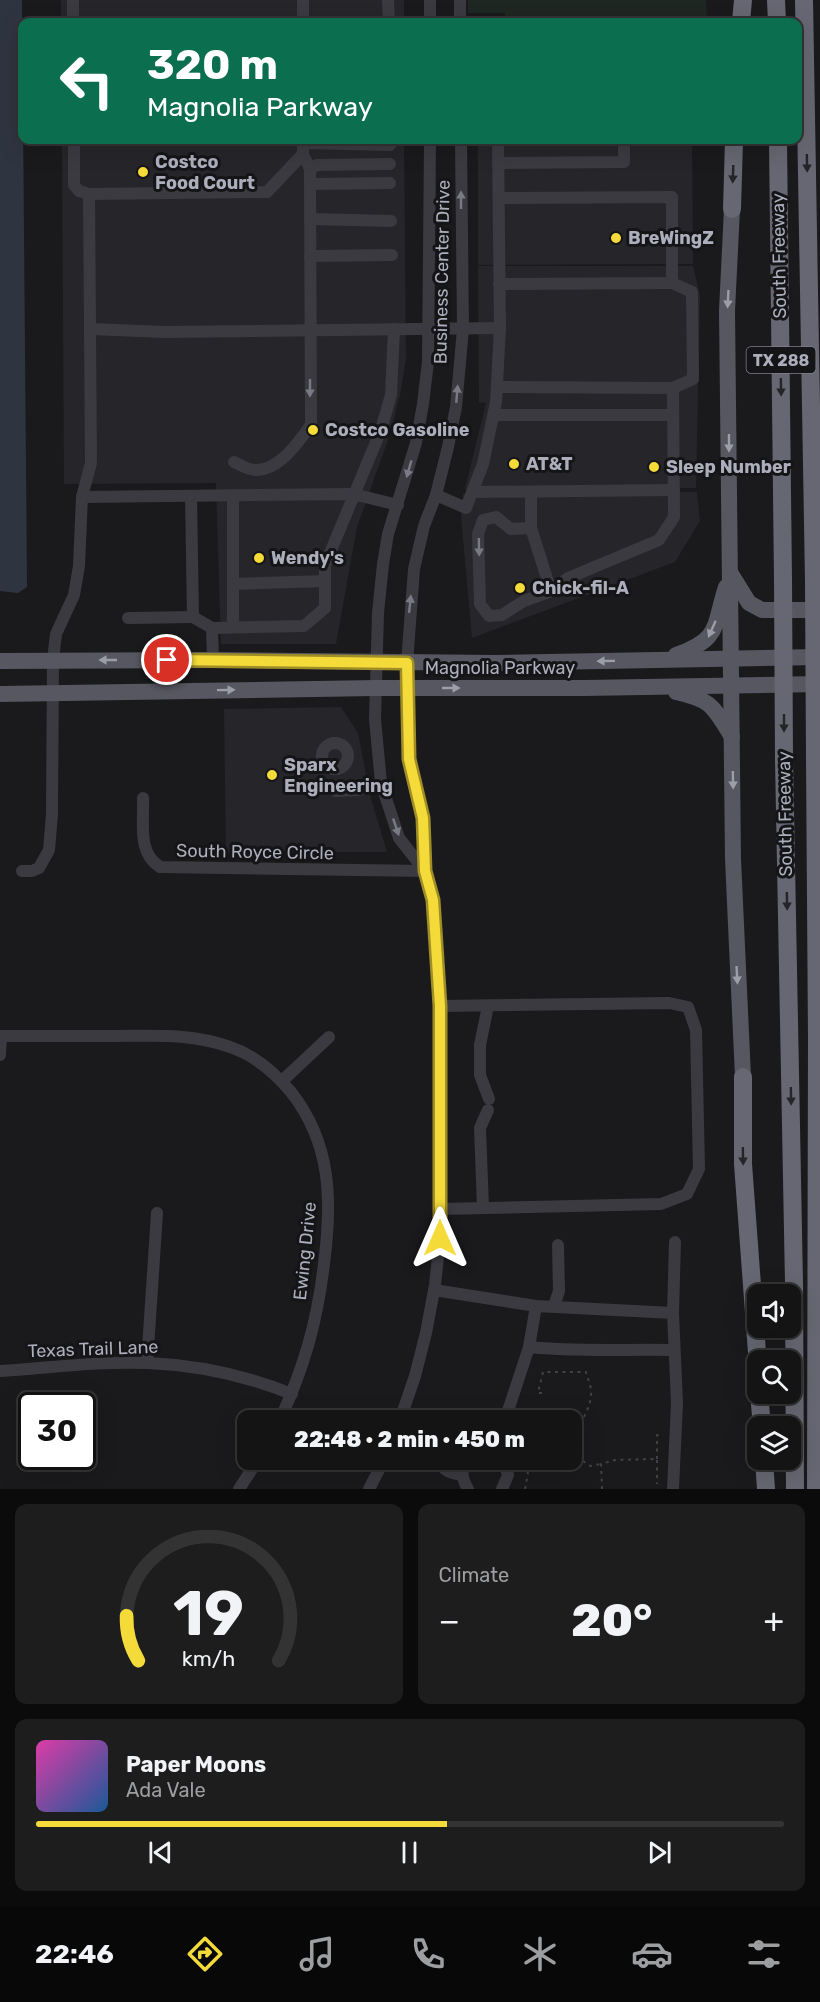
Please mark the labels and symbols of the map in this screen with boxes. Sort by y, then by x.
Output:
place label: Costco Food Court [155,151,255,194]
one-way arrow [802,154,811,173]
marker: Costco Food Court [136,165,150,179]
one-way arrow [728,165,738,184]
street label: Business Center Drive [429,180,455,364]
one-way arrow [456,190,466,209]
street label: South Freeway [767,193,791,319]
place label: BreWingZ [628,227,714,249]
marker: BreWingZ [609,231,623,245]
one-way arrow [724,290,733,309]
road number: TX 288 [746,347,816,373]
one-way arrow [776,377,786,396]
one-way arrow [306,378,315,397]
one-way arrow [452,385,462,404]
place label: Costco Gasoline [325,419,470,441]
marker: Costco Gasoline [306,423,320,437]
one-way arrow [724,434,734,453]
place label: AT&T [526,453,572,475]
place label: Sleep Number [666,456,791,478]
marker: AT&T [507,457,521,471]
marker: Sleep Number [647,460,661,474]
one-way arrow [404,461,413,479]
one-way arrow [474,537,483,556]
place label: Wendy's [271,547,344,569]
marker: Wendy's [252,551,266,565]
place label: Chick-fil-A [532,577,629,599]
marker: Chick-fil-A [513,581,527,595]
one-way arrow [406,595,415,614]
one-way arrow [708,620,718,638]
pin [141,634,192,685]
one-way arrow [99,655,118,665]
one-way arrow [596,656,615,665]
street label: Magnolia Parkway [425,657,575,679]
one-way arrow [442,683,461,693]
one-way arrow [217,685,236,695]
one-way arrow [779,713,789,732]
street label: South Freeway [773,751,797,877]
place label: Sparx Engineering [284,754,393,797]
marker: Sparx Engineering [265,768,279,782]
one-way arrow [728,770,738,789]
one-way arrow [391,818,401,836]
street label: South Royce Circle [176,840,334,864]
one-way arrow [782,892,792,911]
one-way arrow [733,965,742,984]
one-way arrow [786,1087,795,1106]
one-way arrow [738,1147,748,1166]
street label: Ewing Drive [289,1201,321,1301]
position arrow [408,1206,472,1270]
street label: Texas Trail Lane [27,1336,159,1362]
speed limit sign: 30 [18,1392,96,1470]

